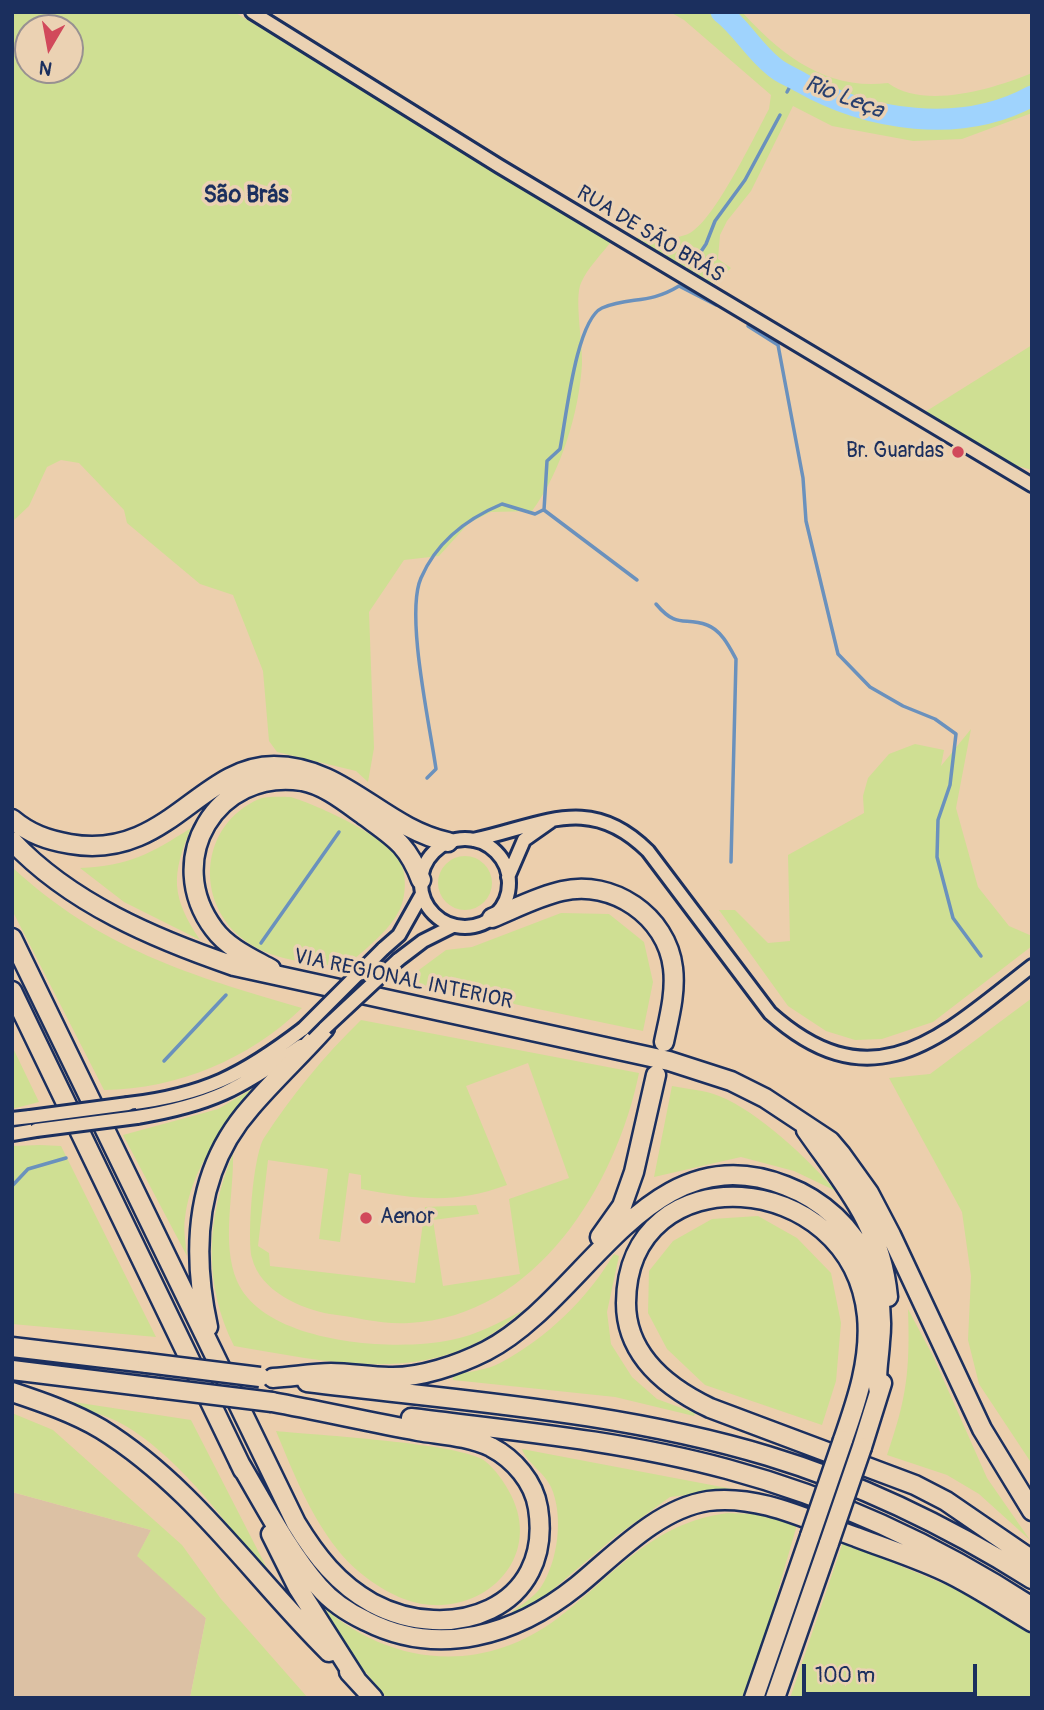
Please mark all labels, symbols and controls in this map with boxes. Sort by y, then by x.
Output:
north arrow [14,14,84,84]
text: N [37,55,54,81]
water label: Rio Leça [801,70,887,126]
street label: RUA DE SÃO BRÁS [572,181,728,289]
district label: São Brás [204,182,288,210]
place label: Br. Guardas [846,439,944,465]
marker: Br. Guardas [950,444,966,460]
street label: VIA REGIONAL INTERIOR [291,944,515,1016]
place label: Aenor [380,1205,435,1231]
marker: Aenor [358,1210,374,1226]
scale bar [806,1650,981,1694]
text: 100 m [815,1662,875,1689]

